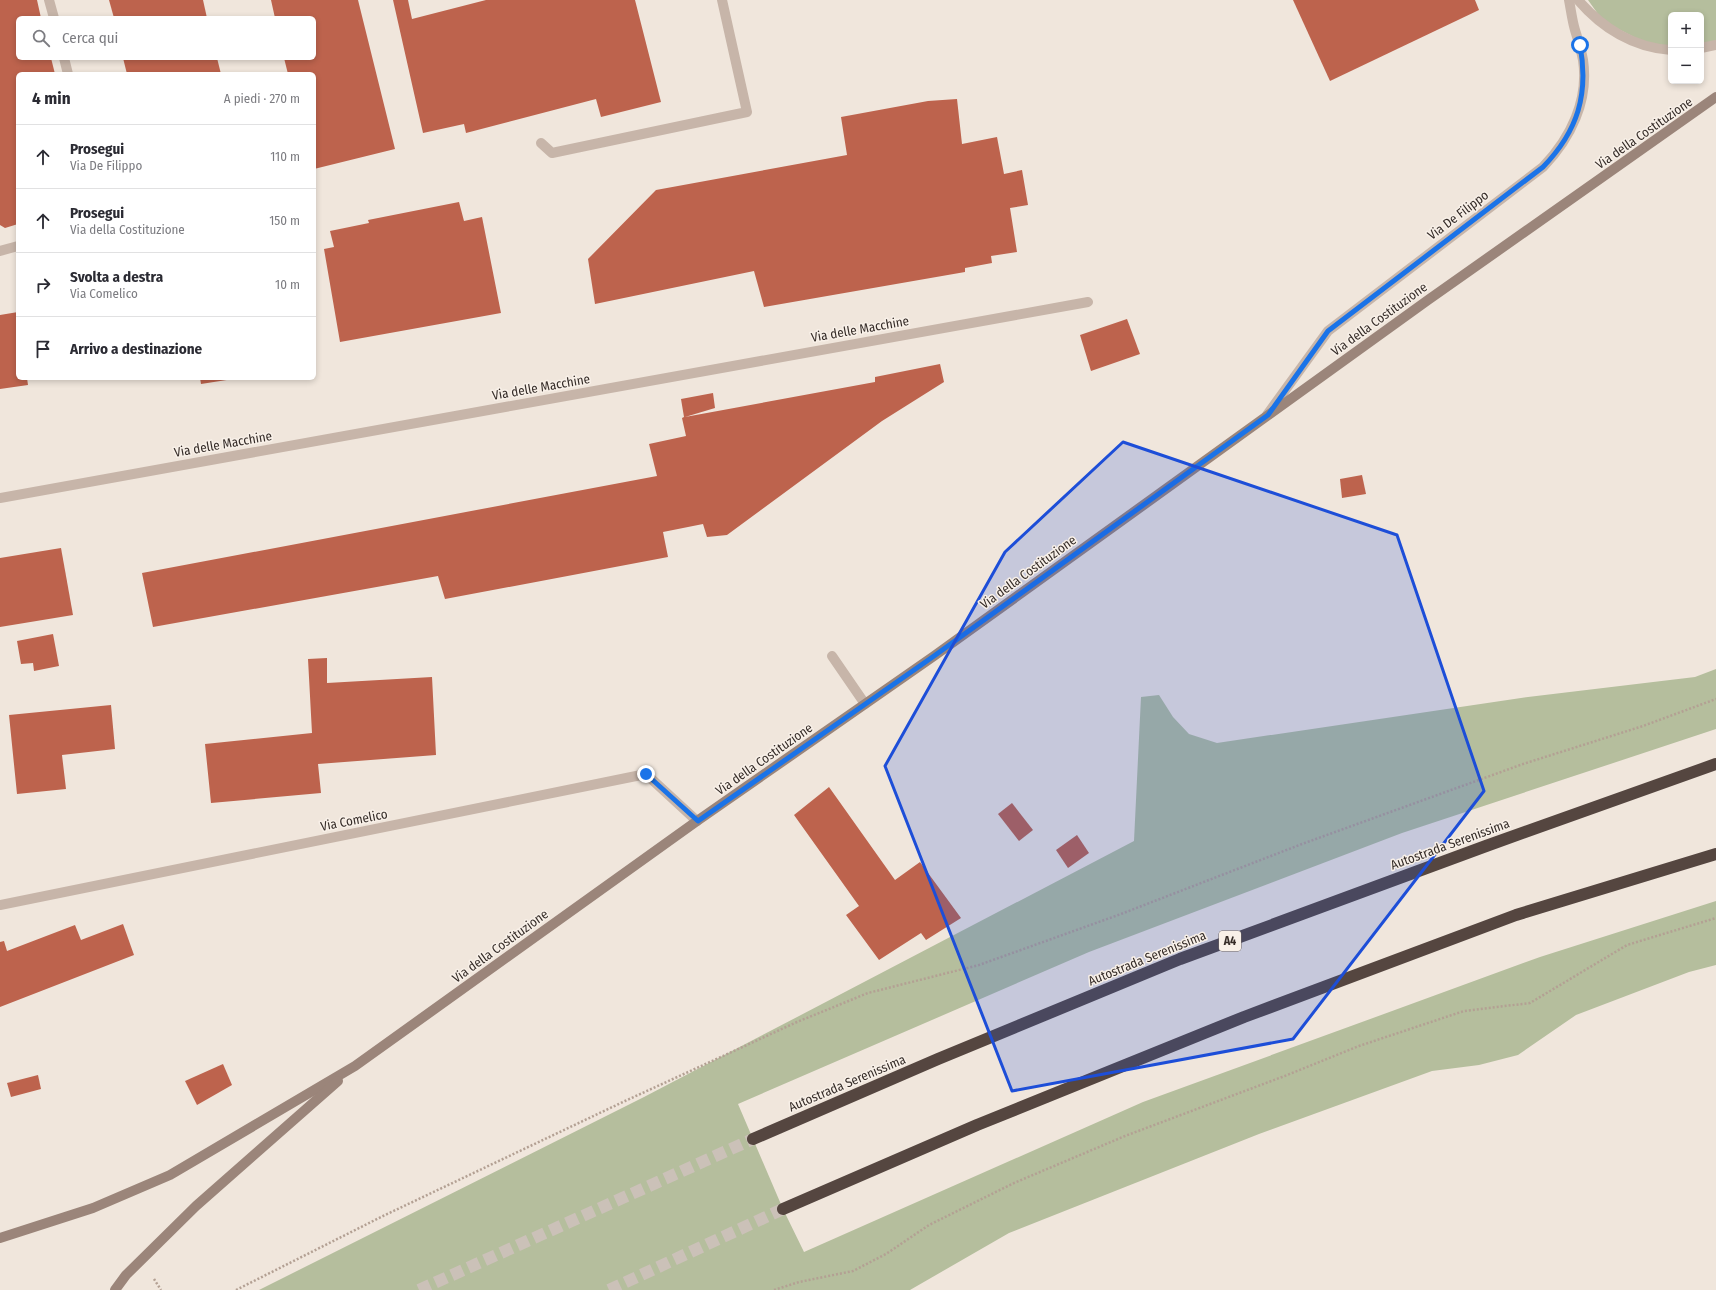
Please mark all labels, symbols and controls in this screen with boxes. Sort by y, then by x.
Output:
map controls [1668,12,1704,84]
button: + [1668,12,1704,48]
search box [16,16,316,60]
icon: search [30,27,52,49]
text: Cerca qui [62,29,118,47]
route start [1571,36,1589,54]
button: − [1668,48,1704,84]
text: 4 min [32,88,71,109]
text: A piedi · 270 m [224,91,300,106]
street label: Via della Costituzione [1593,94,1695,172]
text: Prosegui [70,140,124,158]
icon: ahead [32,146,54,168]
text: 110 m [270,149,300,164]
text: Via De Filippo [70,158,142,173]
street label: Via De Filippo [1425,187,1492,243]
text: Prosegui [70,204,124,222]
icon: ahead [32,210,54,232]
text: 150 m [269,213,300,228]
text: Via della Costituzione [70,222,185,237]
text: Svolta a destra [70,268,163,286]
icon: right [32,274,54,296]
text: 10 m [275,277,300,292]
street label: Via della Costituzione [1328,279,1430,359]
text: Via Comelico [70,286,138,301]
street label: Via delle Macchine [810,313,910,345]
icon: arrive [32,338,54,360]
text: Arrivo a destinazione [70,340,202,358]
street label: Via delle Macchine [491,371,591,403]
street label: Via delle Macchine [173,428,273,460]
street label: Via della Costituzione [977,532,1079,612]
street label: Via della Costituzione [713,720,815,798]
route end [637,765,655,783]
street label: Via Comelico [319,806,389,834]
street label: Autostrada Serenissima [1388,816,1512,872]
street label: Via della Costituzione [449,906,551,986]
street label: Autostrada Serenissima [1086,928,1208,988]
road number: A4 [1219,931,1241,951]
street label: Autostrada Serenissima [786,1052,908,1114]

